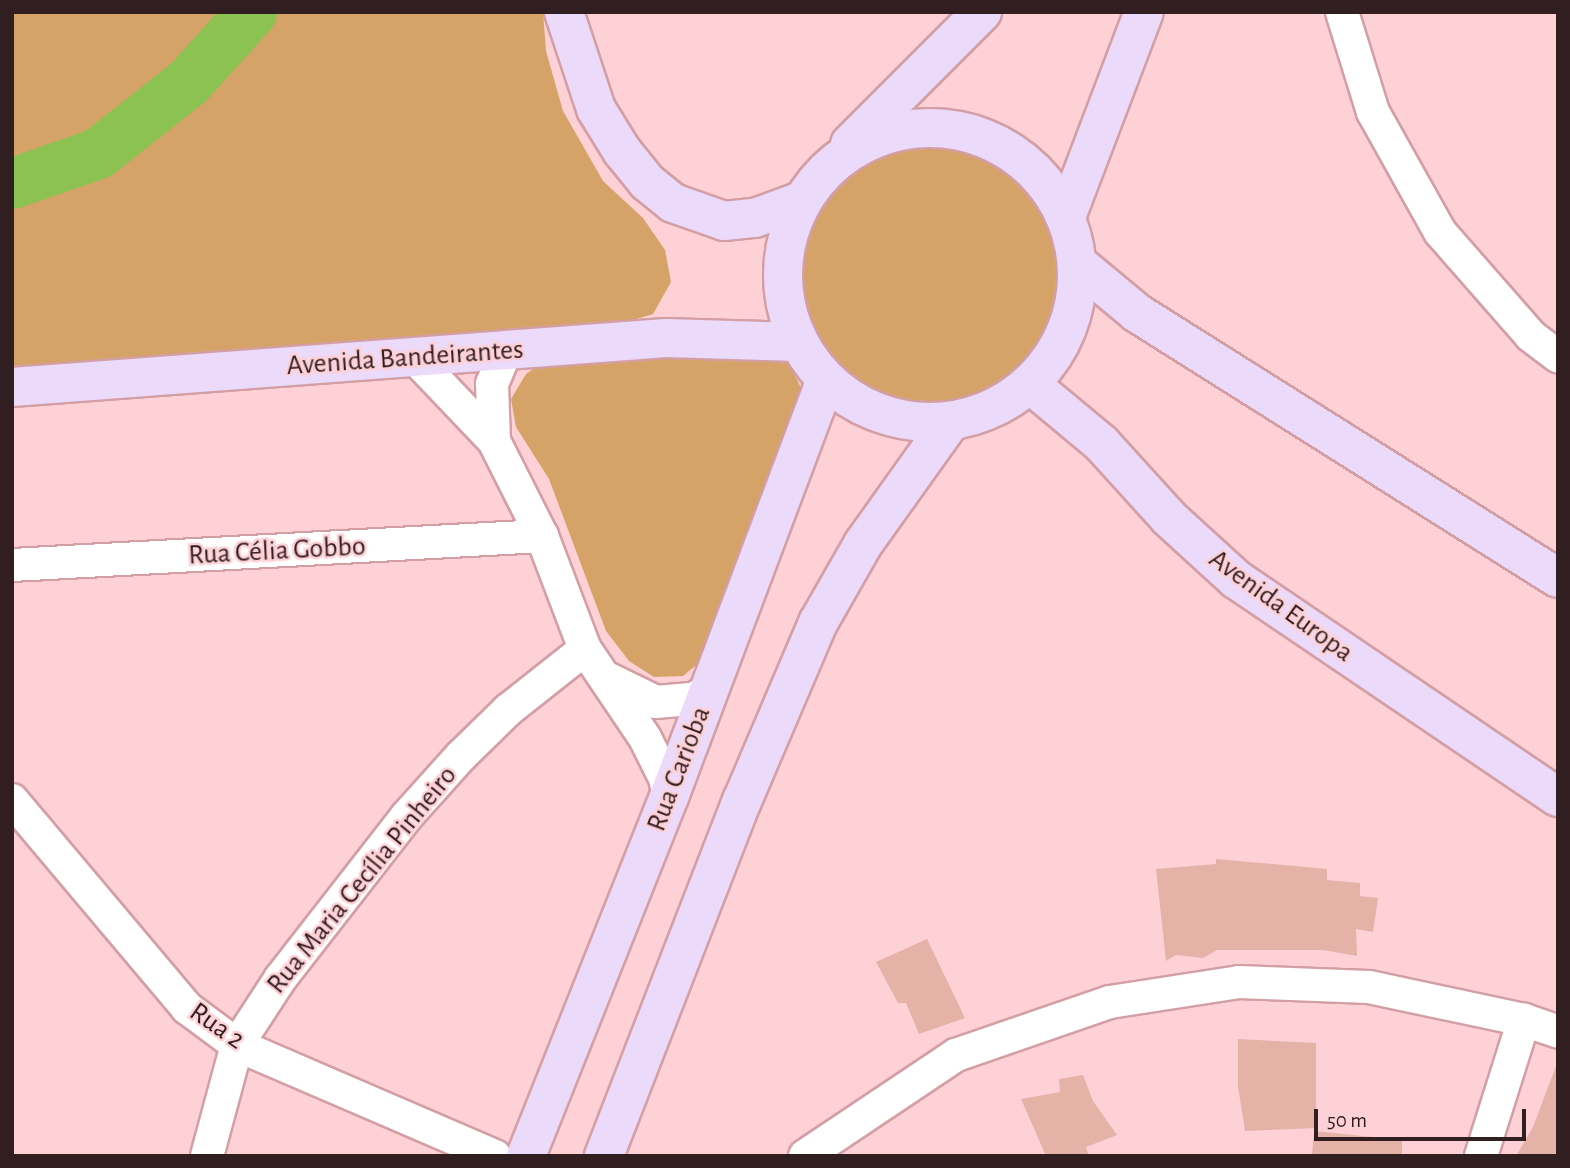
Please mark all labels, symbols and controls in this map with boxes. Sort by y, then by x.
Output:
street label: Avenida Bandeirantes [285,333,525,383]
street label: Rua Célia Gobbo [187,530,367,572]
street label: Avenida Europa [1202,542,1360,670]
street label: Rua Carioba [640,702,718,836]
street label: Rua Maria Cecília Pinheiro [260,759,464,1001]
street label: Rua 2 [183,995,251,1057]
scale bar [1318,1094,1530,1138]
text: 50 m [1327,1110,1367,1131]

